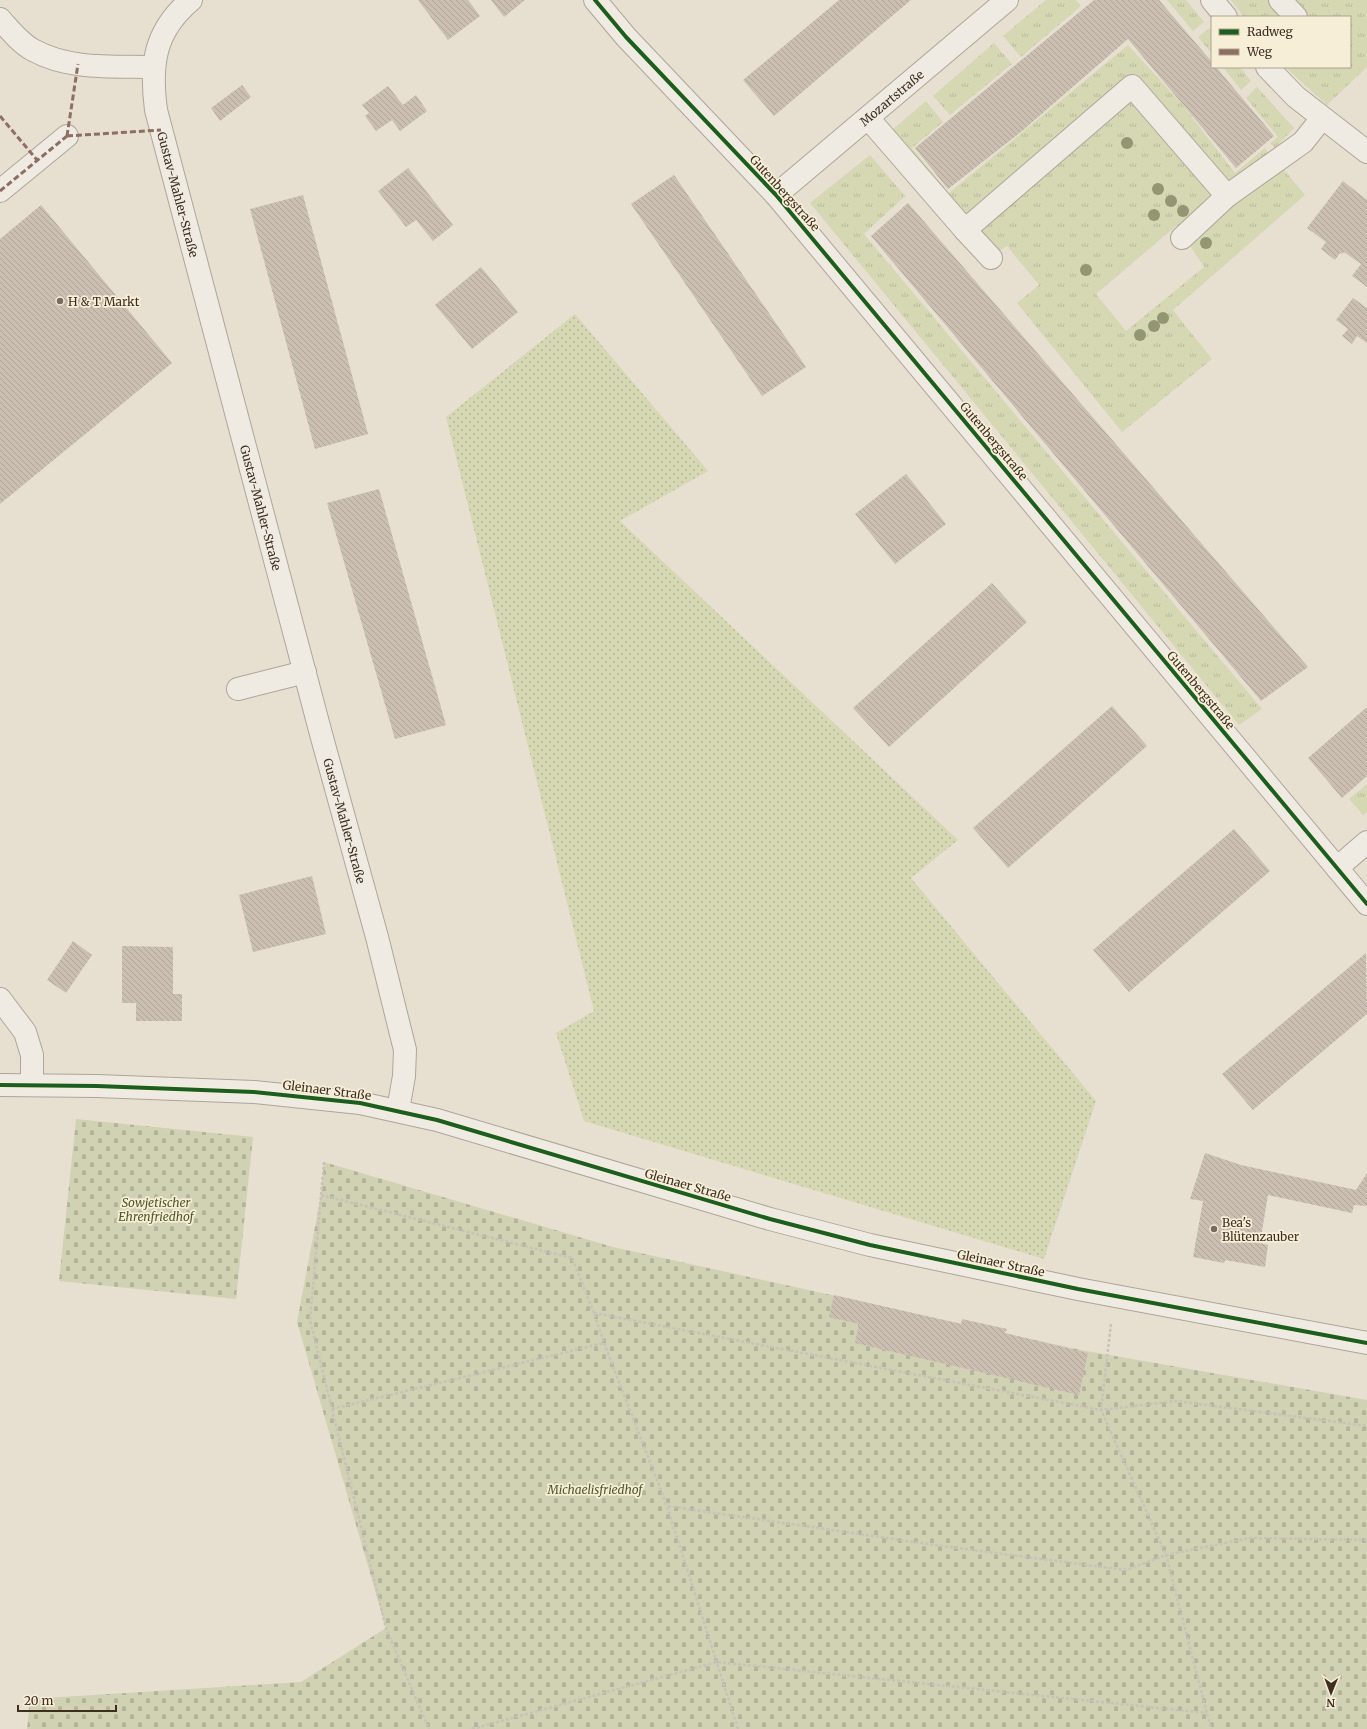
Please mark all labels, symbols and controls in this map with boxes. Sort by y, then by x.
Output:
legend [1211,16,1351,68]
text: Radweg [1247,24,1293,39]
text: Weg [1246,44,1273,59]
street label: Mozartstraße [856,66,926,129]
street label: Gustav-Mahler-Straße [155,130,202,259]
street label: Gutenbergstraße [747,152,823,234]
place label: H & T Markt [68,294,140,309]
marker: H & T Markt [55,296,65,306]
street label: Gutenbergstraße [957,399,1031,483]
street label: Gustav-Mahler-Straße [237,443,285,572]
street label: Gutenbergstraße [1164,648,1238,732]
street label: Gustav-Mahler-Straße [321,756,369,885]
street label: Gleinaer Straße [282,1077,372,1103]
street label: Gleinaer Straße [643,1165,733,1205]
park label: Sowjetischer Ehrenfriedhof [118,1195,196,1224]
place label: Bea's Blütenzauber [1222,1215,1300,1244]
marker: Bea's Blütenzauber [1209,1224,1219,1234]
street label: Gleinaer Straße [956,1246,1046,1280]
park label: Michaelisfriedhof [547,1482,644,1497]
north arrow [1311,1673,1351,1713]
scale bar [18,1687,116,1713]
text: 20 m [24,1693,53,1708]
text: N [1326,1696,1335,1710]

